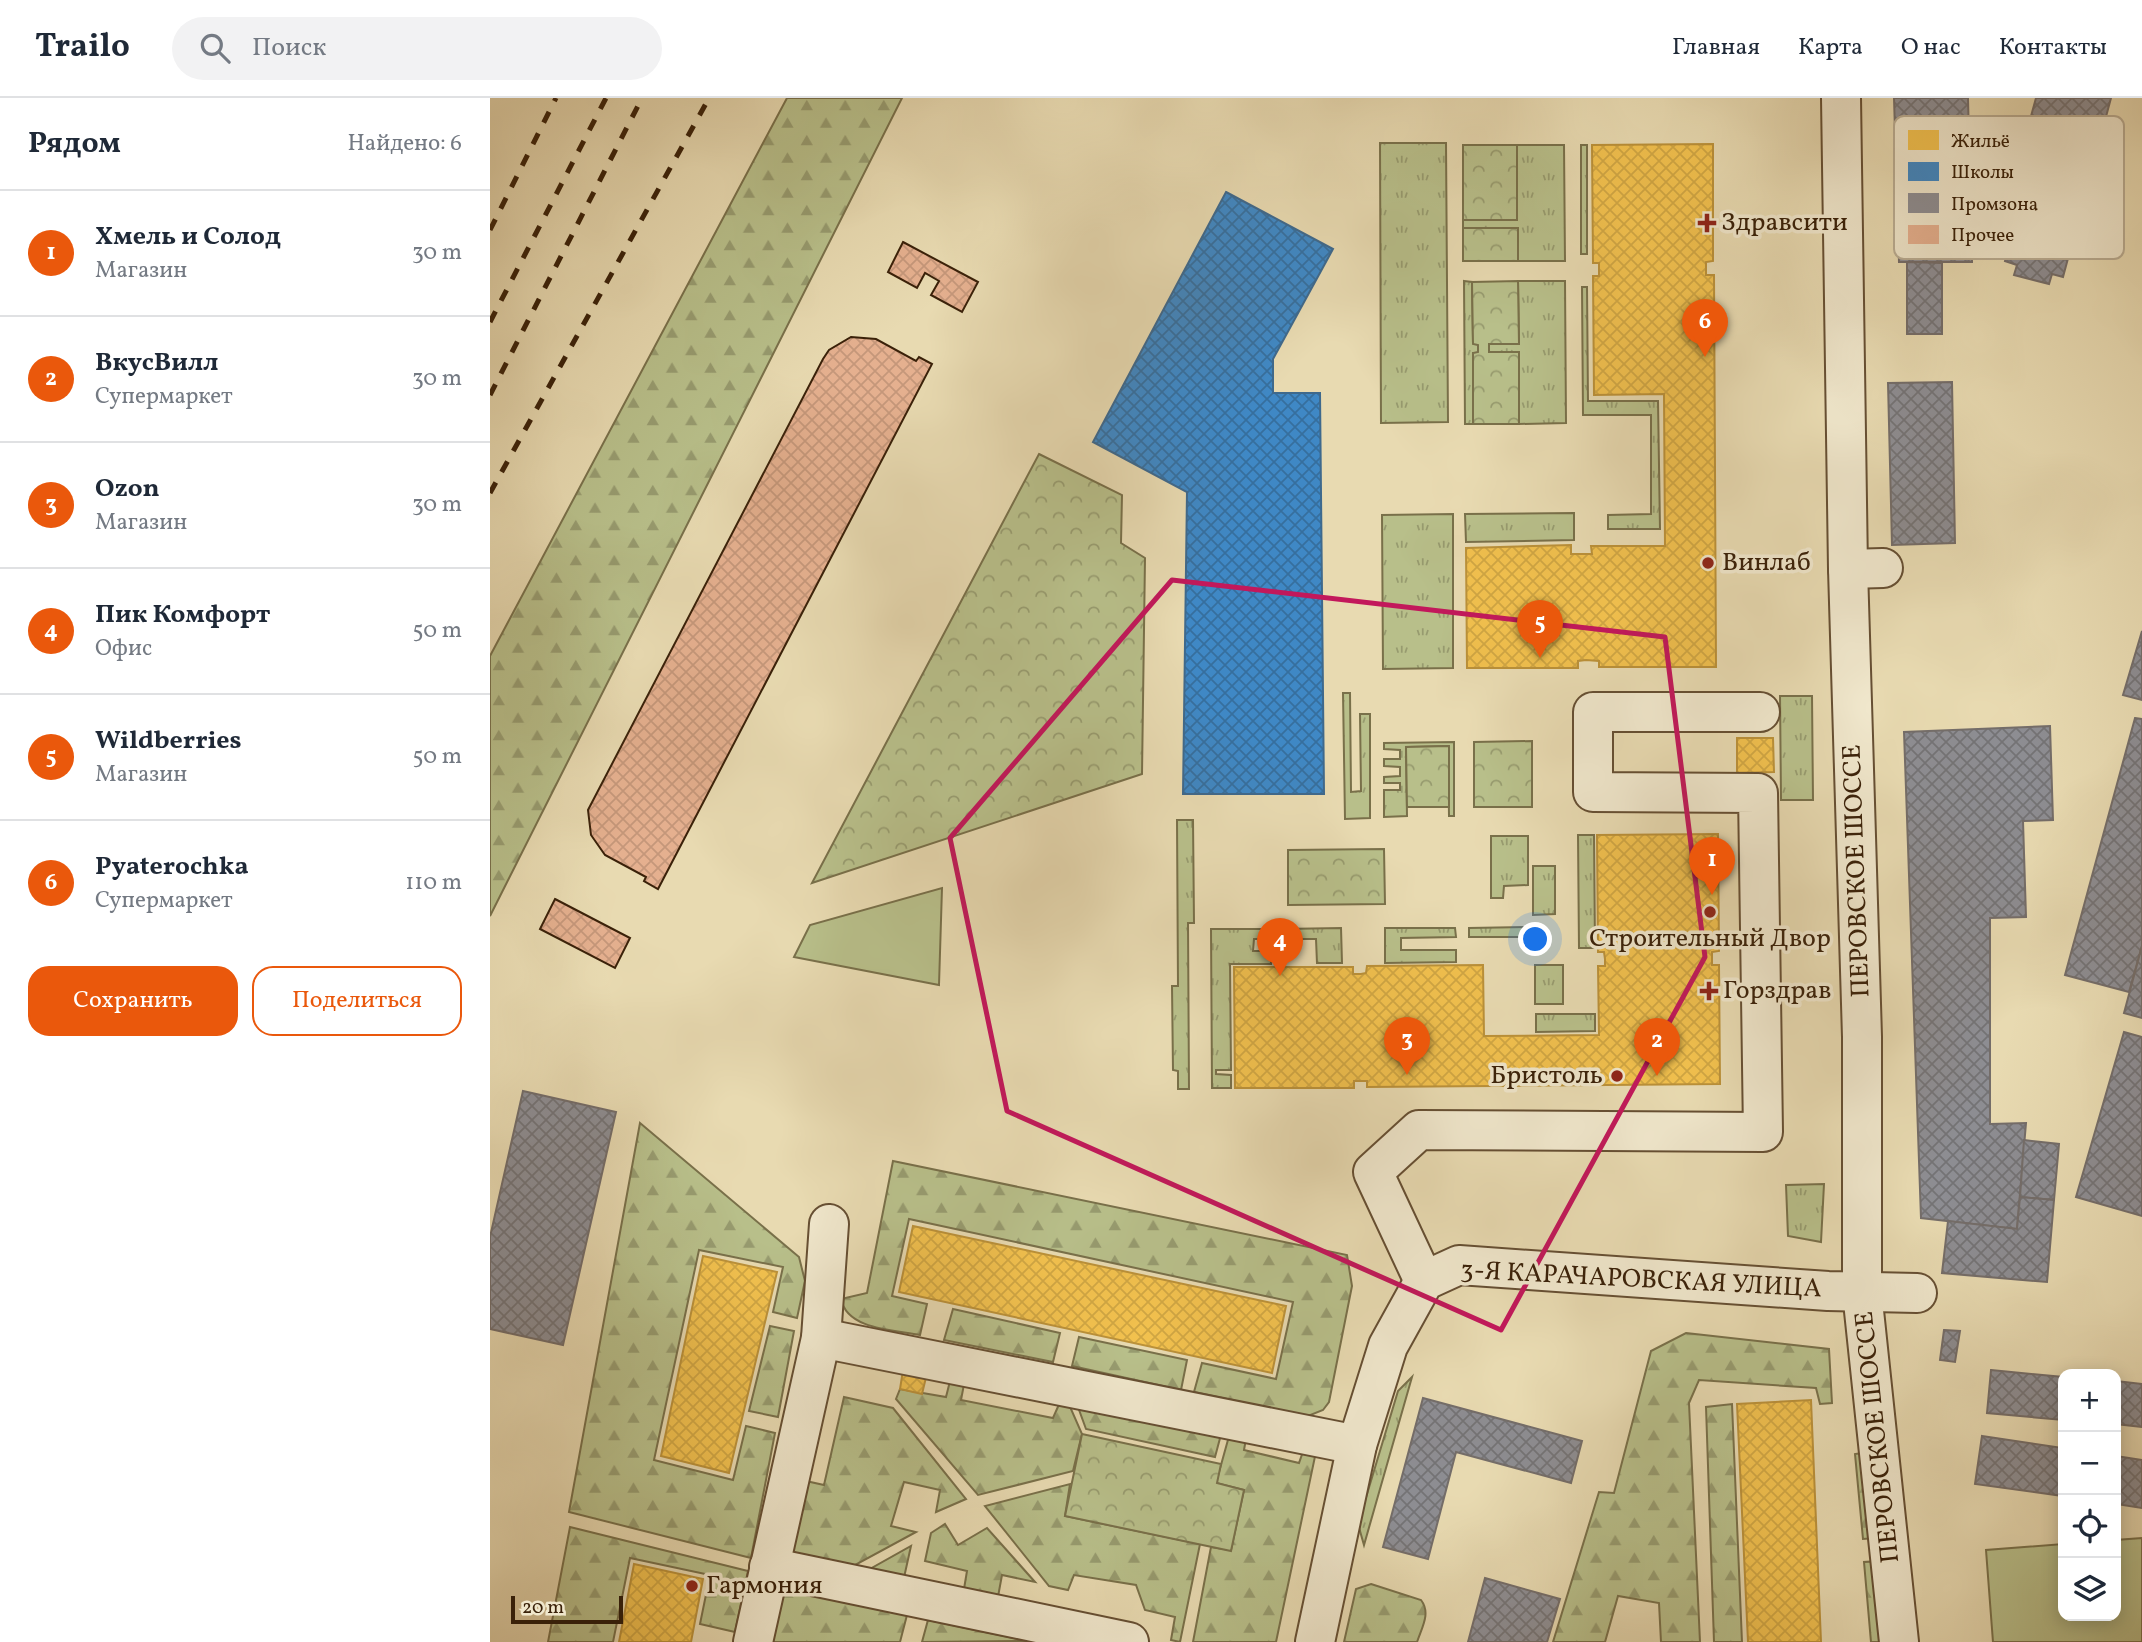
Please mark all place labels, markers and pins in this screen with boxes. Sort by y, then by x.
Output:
place label: Здравсити [1721,205,1848,241]
marker: Здравсити [1699,215,1715,231]
pin: 6 [1682,299,1728,357]
place label: Винлаб [1722,545,1811,581]
marker: Винлаб [1700,555,1716,571]
pin: 5 [1517,600,1563,658]
pin: 1 [1689,837,1735,895]
marker: Строительный Двор [1702,904,1718,920]
pin: 4 [1257,918,1303,976]
place label: Строительный Двор [1589,921,1831,957]
place label: Горздрав [1723,973,1832,1009]
marker: Горздрав [1701,983,1717,999]
pin: 3 [1384,1017,1430,1075]
pin: 2 [1634,1018,1680,1076]
place label: Бристоль [1490,1058,1603,1094]
marker: Бристоль [1609,1068,1625,1084]
place label: Гармония [706,1568,823,1604]
marker: Гармония [684,1578,700,1594]

